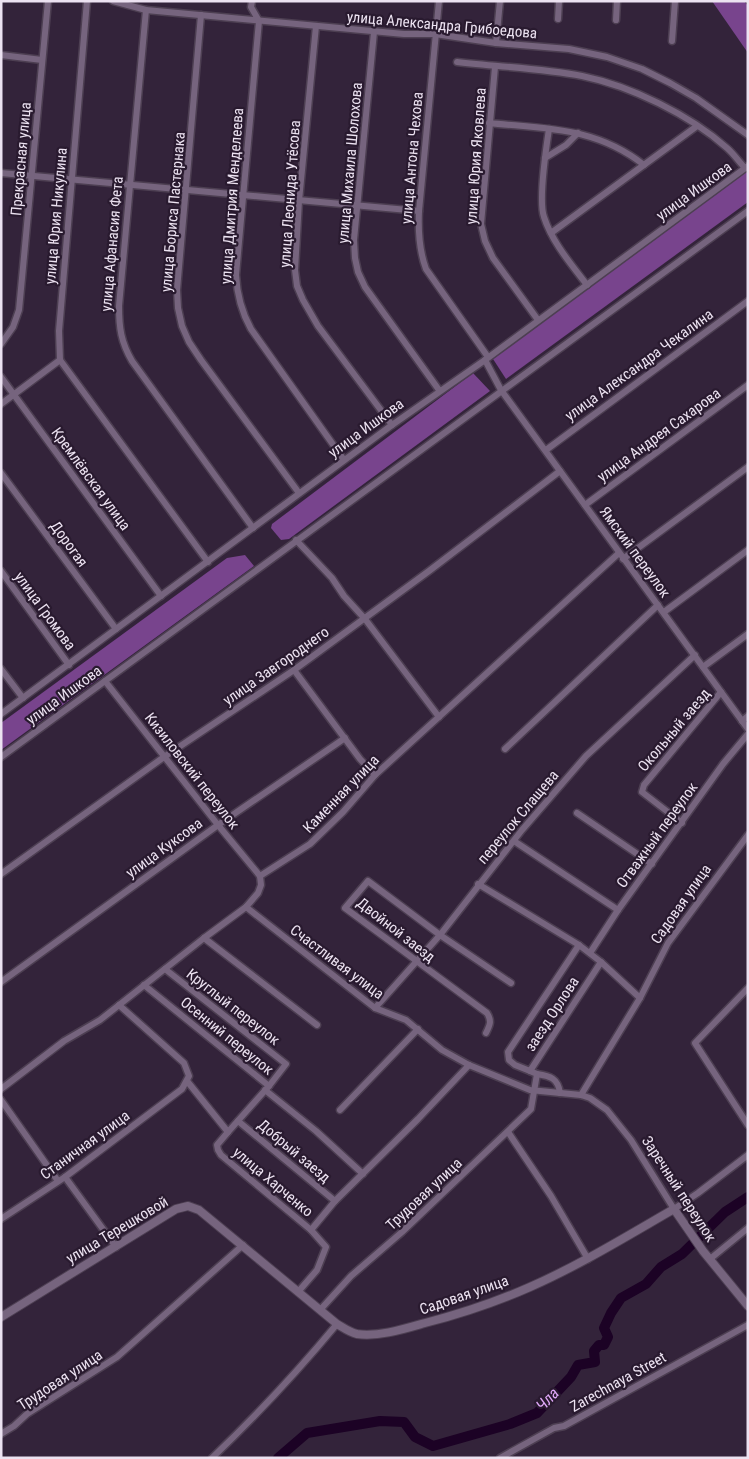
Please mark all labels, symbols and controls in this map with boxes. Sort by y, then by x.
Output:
street label: улица Александра Грибоедова [346,8,538,42]
street label: улица Михаила Шолохова [334,82,366,244]
street label: улица Юрия Яковлева [462,87,490,225]
street label: улица Антона Чехова [397,91,427,225]
street label: Прекрасная улица [7,101,35,217]
street label: улица Дмитрия Менделеева [217,107,247,285]
street label: улица Леонида Утёсова [276,120,304,268]
street label: улица Бориса Пастернака [157,131,189,293]
street label: улица Юрия Никулина [41,147,71,285]
street label: улица Ишкова [653,158,735,224]
street label: улица Афанасия Фета [97,176,127,312]
street label: улица Александра Чекалина [561,305,717,425]
street label: улица Андрея Сахарова [594,384,724,486]
street label: улица Ишкова [325,395,407,461]
street label: Кремлёвская улица [48,424,134,534]
street label: Ямский переулок [596,503,674,601]
street label: Дорогая [46,518,92,570]
street label: улица Громова [11,568,79,654]
street label: улица Завгороднего [220,623,332,709]
street label: улица Ишкова [23,662,105,728]
street label: Окольный заезд [634,685,714,775]
street label: Кизиловский переулок [141,709,243,833]
street label: Каменная улица [299,751,383,837]
street label: переулок Слащева [474,766,562,868]
street label: Отважный переулок [613,779,701,891]
street label: улица Куксова [122,814,206,882]
street label: Садовая улица [647,861,715,947]
street label: Двойной заезд [353,894,439,966]
street label: Счастливая улица [287,921,387,1003]
street label: Круглый переулок [183,965,283,1049]
street label: заезд Орлова [521,973,583,1055]
street label: Осенний переулок [177,993,277,1079]
street label: Станичная улица [37,1107,133,1183]
street label: Добрый заезд [254,1116,334,1186]
street label: Заречный переулок [638,1133,720,1245]
street label: улица Харченко [229,1143,317,1221]
street label: Трудовая улица [382,1154,466,1234]
street label: улица Терешковой [63,1192,171,1268]
street label: Садовая улица [417,1271,511,1319]
street label: Трудовая улица [14,1346,106,1414]
street label: Zarechnaya Street [567,1348,669,1416]
water label: Чла [532,1384,563,1415]

